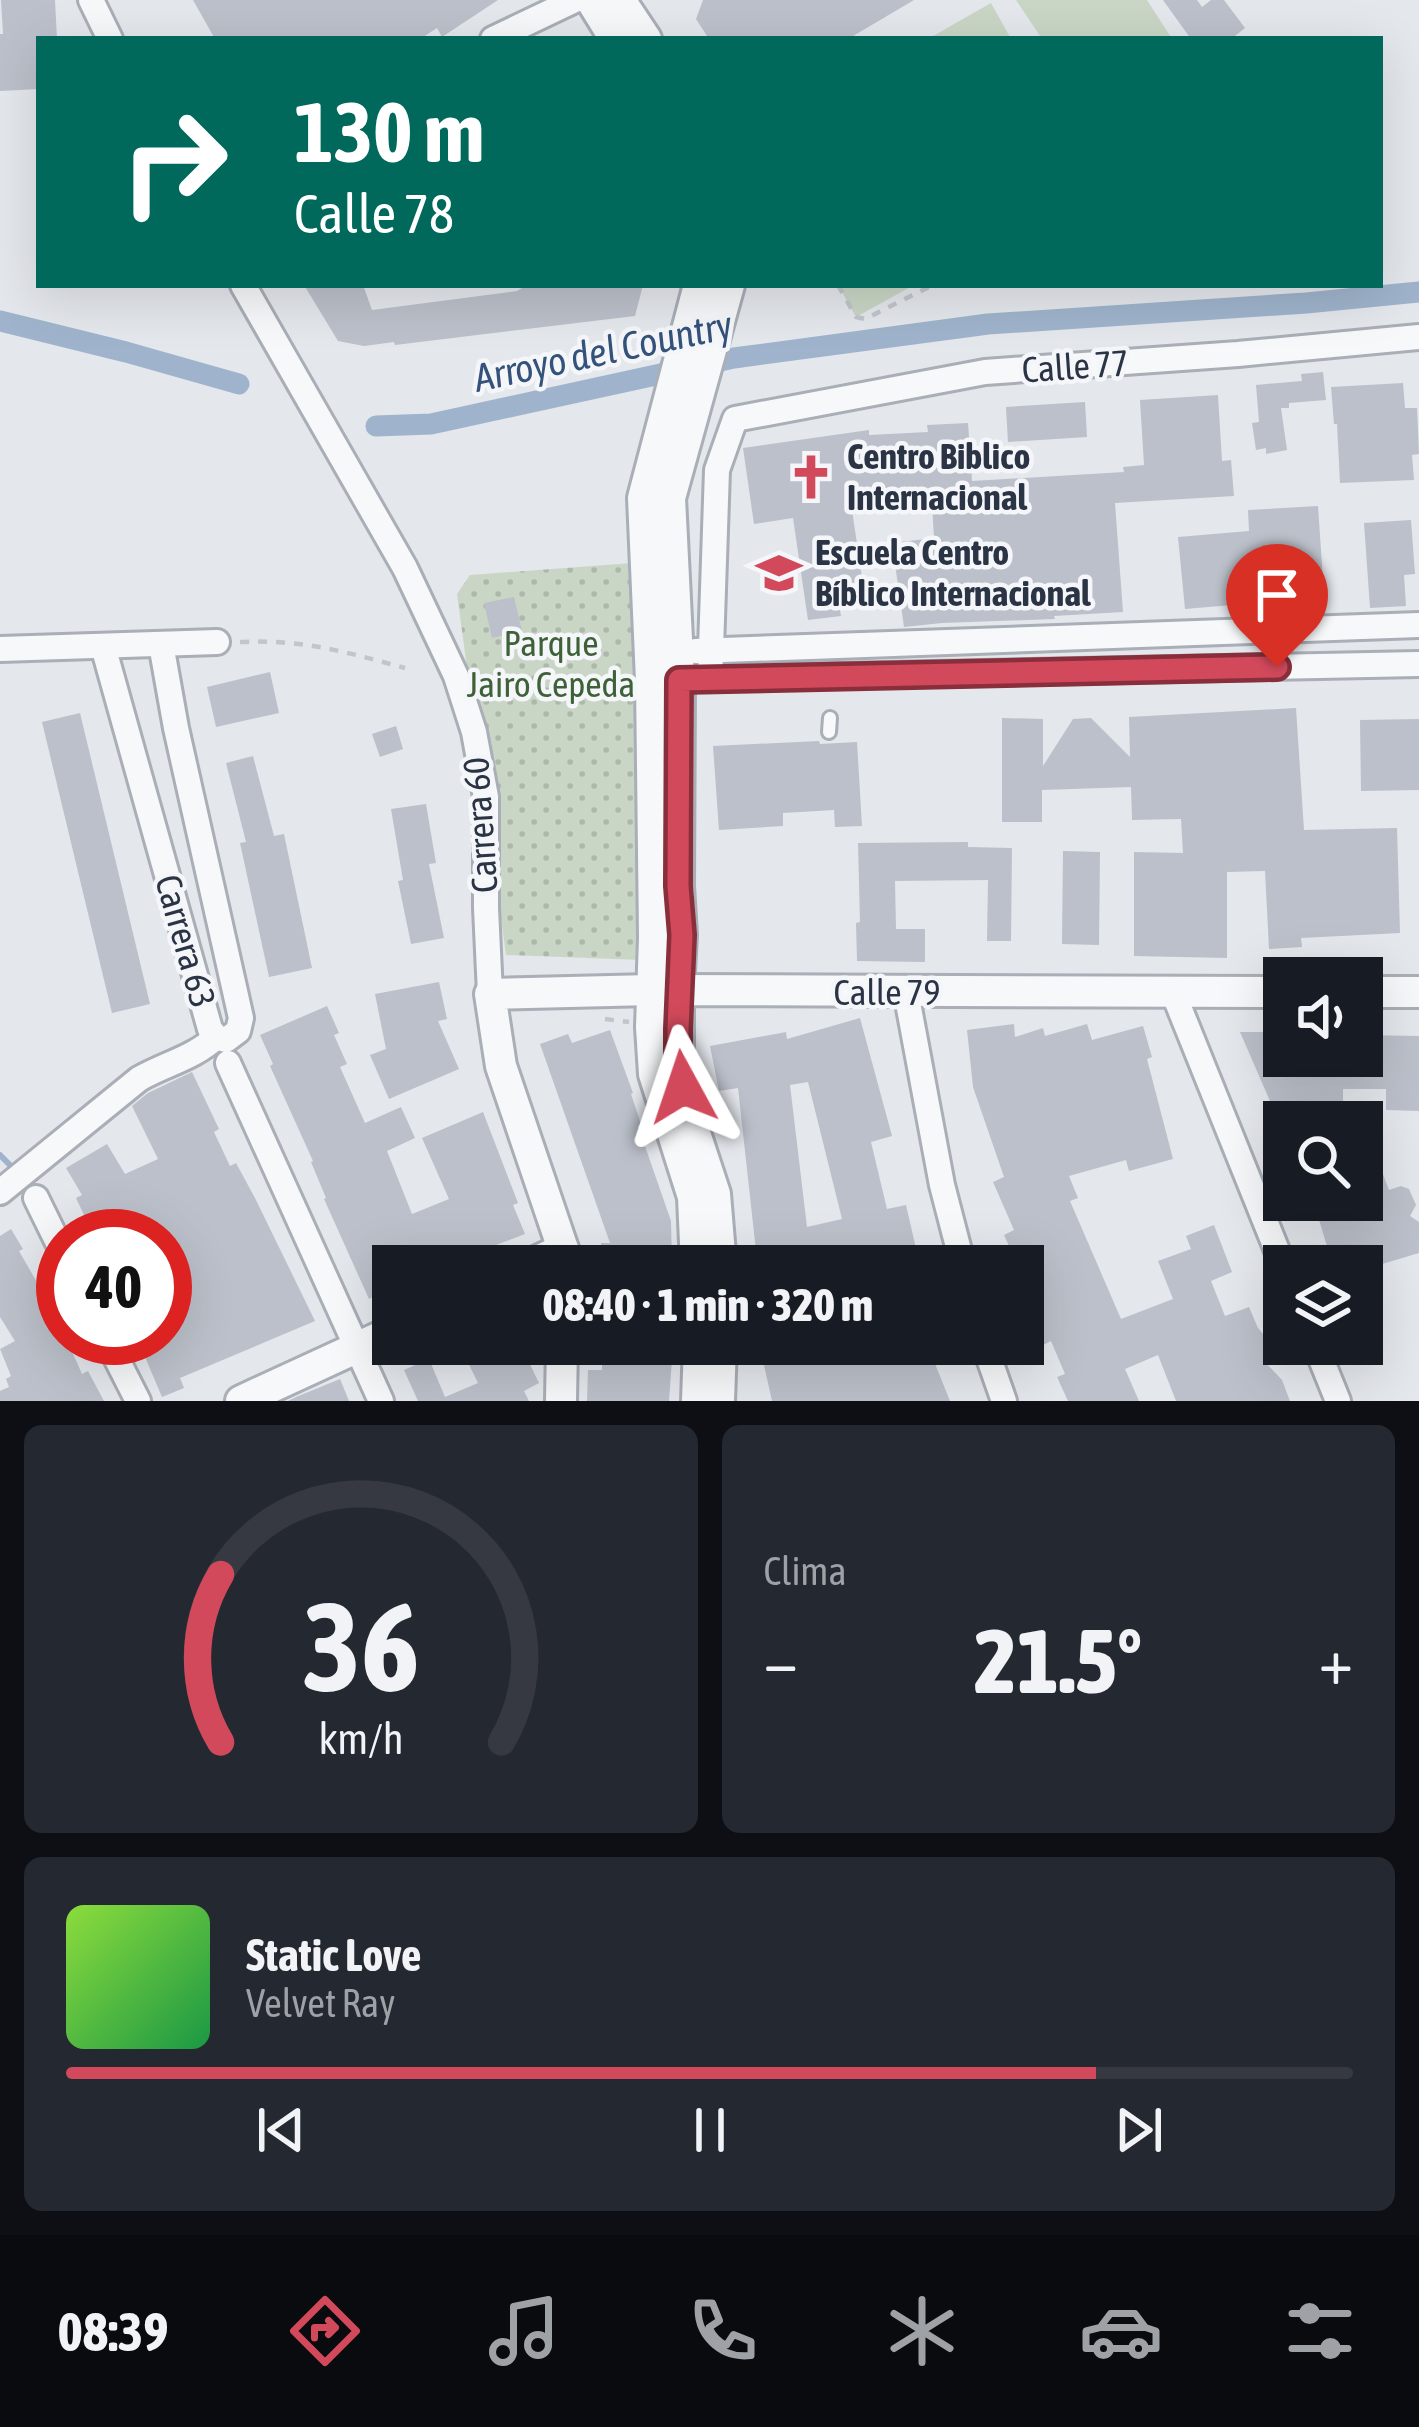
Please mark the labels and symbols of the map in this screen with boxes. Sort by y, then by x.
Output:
water label: Arroyo del Country [469,302,737,400]
street label: Calle 77 [1020,341,1130,391]
place label: Centro Biblico Internacional [847,435,1030,518]
church icon: Centro Biblico Internacional [786,452,836,502]
place label: Escuela Centro Bíblico Internacional [815,531,1091,614]
pin [1226,544,1328,667]
school or university icon: Escuela Centro Bíblico Internacional [754,548,804,598]
park label: Parque Jairo Cepeda [467,622,635,705]
street label: Carrera 60 [454,756,506,894]
street label: Carrera 63 [147,870,225,1012]
street label: Calle 79 [834,971,940,1013]
position arrow [620,1024,746,1150]
speed limit sign: 40 [36,1209,192,1365]

